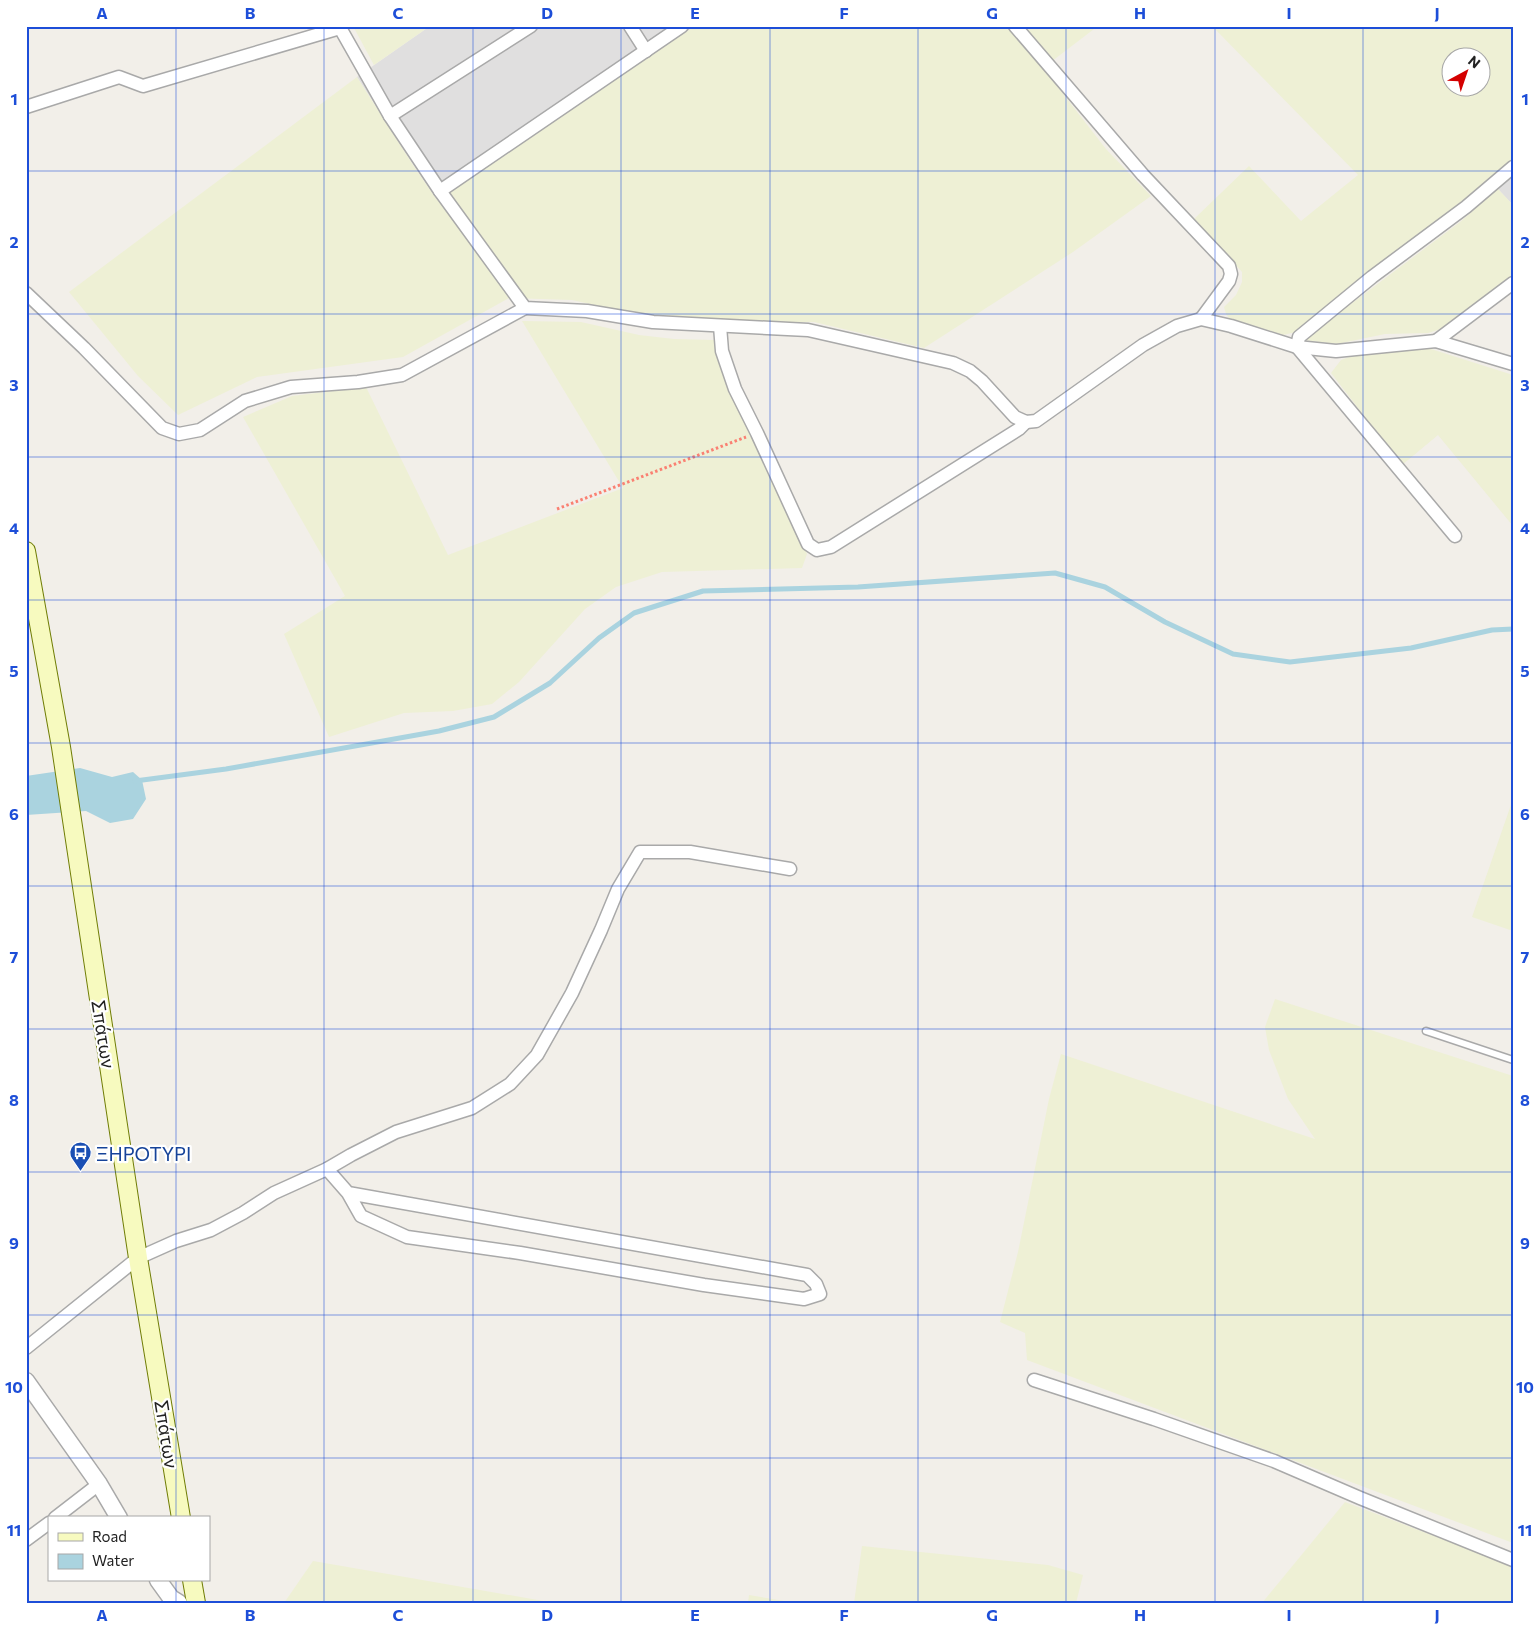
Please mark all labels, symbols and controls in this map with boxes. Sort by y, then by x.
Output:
text: A [96,3,108,22]
text: B [245,3,256,22]
text: C [393,3,404,22]
text: D [541,3,553,22]
text: E [690,3,700,22]
text: F [839,3,849,22]
text: G [986,3,998,22]
text: H [1134,3,1146,22]
text: I [1286,3,1292,22]
text: J [1434,3,1440,22]
north arrow [1442,48,1492,98]
text: N [1465,52,1484,72]
text: 1 [10,89,18,108]
text: 1 [1521,89,1529,108]
text: 2 [9,232,19,251]
text: 2 [1520,232,1530,251]
text: 3 [9,375,19,394]
text: 3 [1520,375,1530,394]
text: 4 [9,518,19,537]
text: 4 [1520,518,1530,537]
text: 5 [9,661,19,680]
text: 5 [1520,661,1530,680]
text: 6 [9,804,19,823]
text: 6 [1520,804,1530,823]
text: 7 [10,947,19,966]
text: 7 [1521,947,1530,966]
street label: Σπάτων [87,998,121,1070]
text: 8 [9,1090,19,1109]
text: 8 [1520,1090,1530,1109]
bus stop icon: ΞΗΡΟΤΥΡΙ [68,1141,92,1172]
place label: ΞΗΡΟΤΥΡΙ [96,1142,191,1165]
text: 9 [9,1233,19,1252]
text: 9 [1520,1233,1530,1252]
text: 10 [5,1377,23,1396]
text: 10 [1516,1377,1534,1396]
street label: Σπάτων [150,1398,184,1470]
legend [48,1516,210,1582]
text: 11 [7,1520,21,1539]
text: 11 [1518,1520,1532,1539]
text: Road [92,1527,127,1545]
text: Water [92,1551,134,1569]
text: A [96,1605,108,1624]
text: B [245,1605,256,1624]
text: C [393,1605,404,1624]
text: D [541,1605,553,1624]
text: E [690,1605,700,1624]
text: F [839,1605,849,1624]
text: G [986,1605,998,1624]
text: H [1134,1605,1146,1624]
text: I [1286,1605,1292,1624]
text: J [1434,1605,1440,1624]

